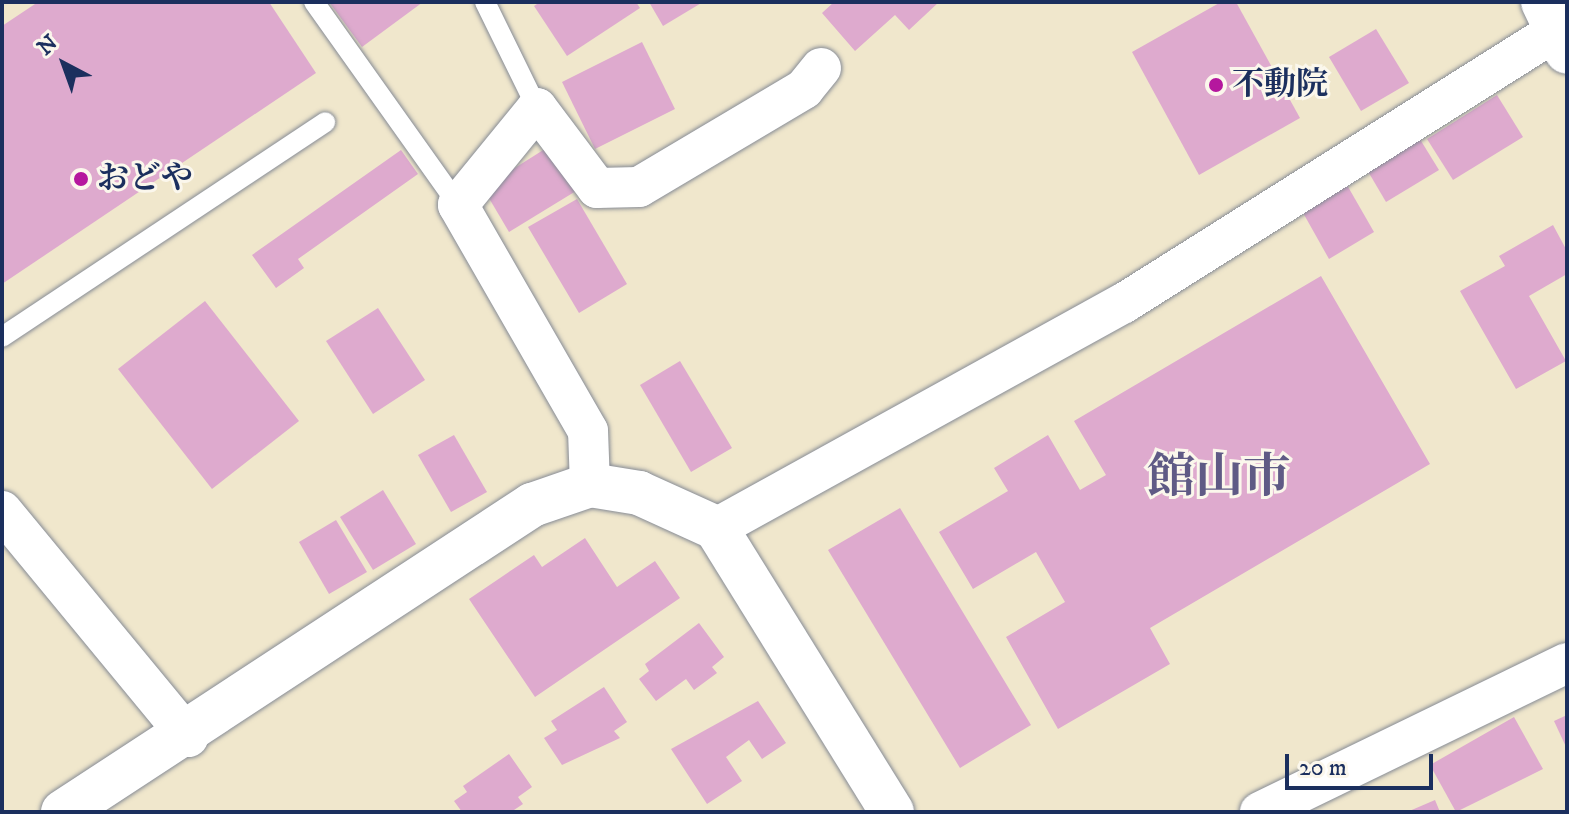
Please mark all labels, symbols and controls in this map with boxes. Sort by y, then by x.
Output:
north arrow [24,24,104,104]
text: N [32,29,64,62]
place label: 不動院 [1232,66,1328,104]
marker: 不動院 [1207,76,1225,94]
place label: おどや [97,160,193,198]
marker: おどや [72,170,90,188]
district label: 館山市 [1147,450,1291,508]
scale bar [1289,738,1437,788]
text: 20 m [1299,753,1347,783]

